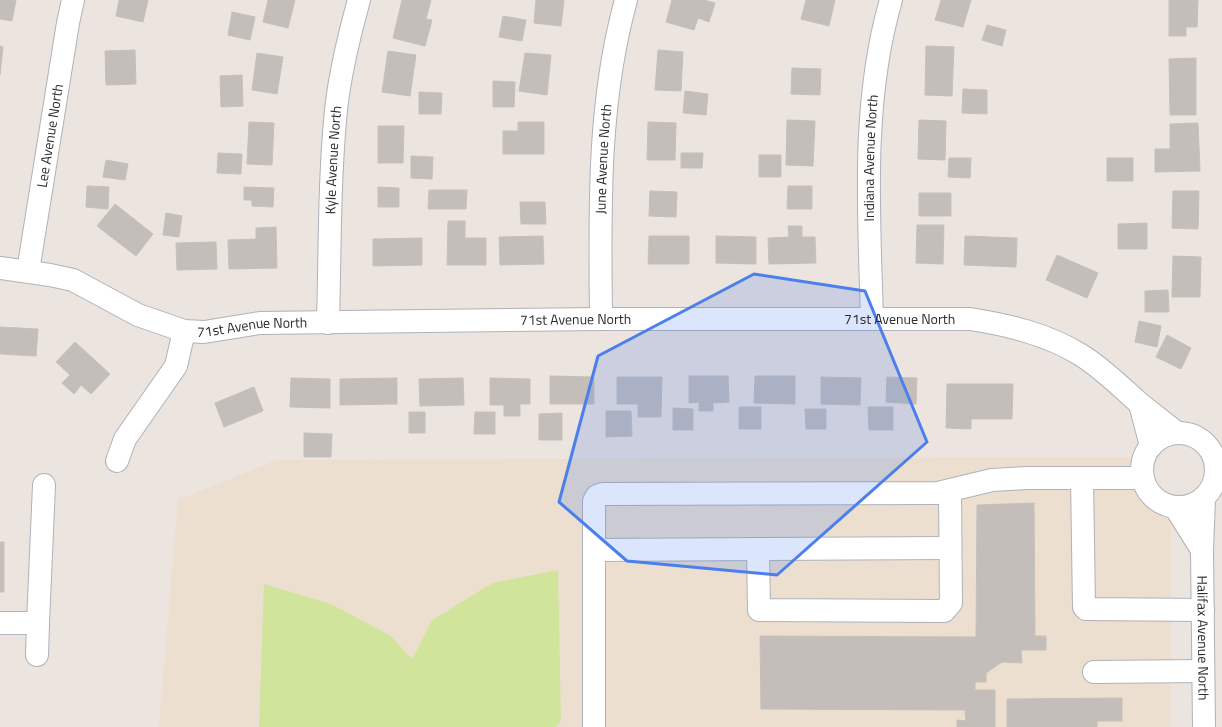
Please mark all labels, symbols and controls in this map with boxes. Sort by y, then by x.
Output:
street label: Lee Avenue North [31,82,68,189]
street label: Indiana Avenue North [858,94,883,222]
street label: June Avenue North [590,103,617,214]
street label: Kyle Avenue North [319,105,346,215]
street label: 71st Avenue North [520,308,631,330]
street label: 71st Avenue North [844,308,955,329]
street label: 71st Avenue North [196,311,307,342]
street label: Halifax Avenue North [1192,575,1215,701]

